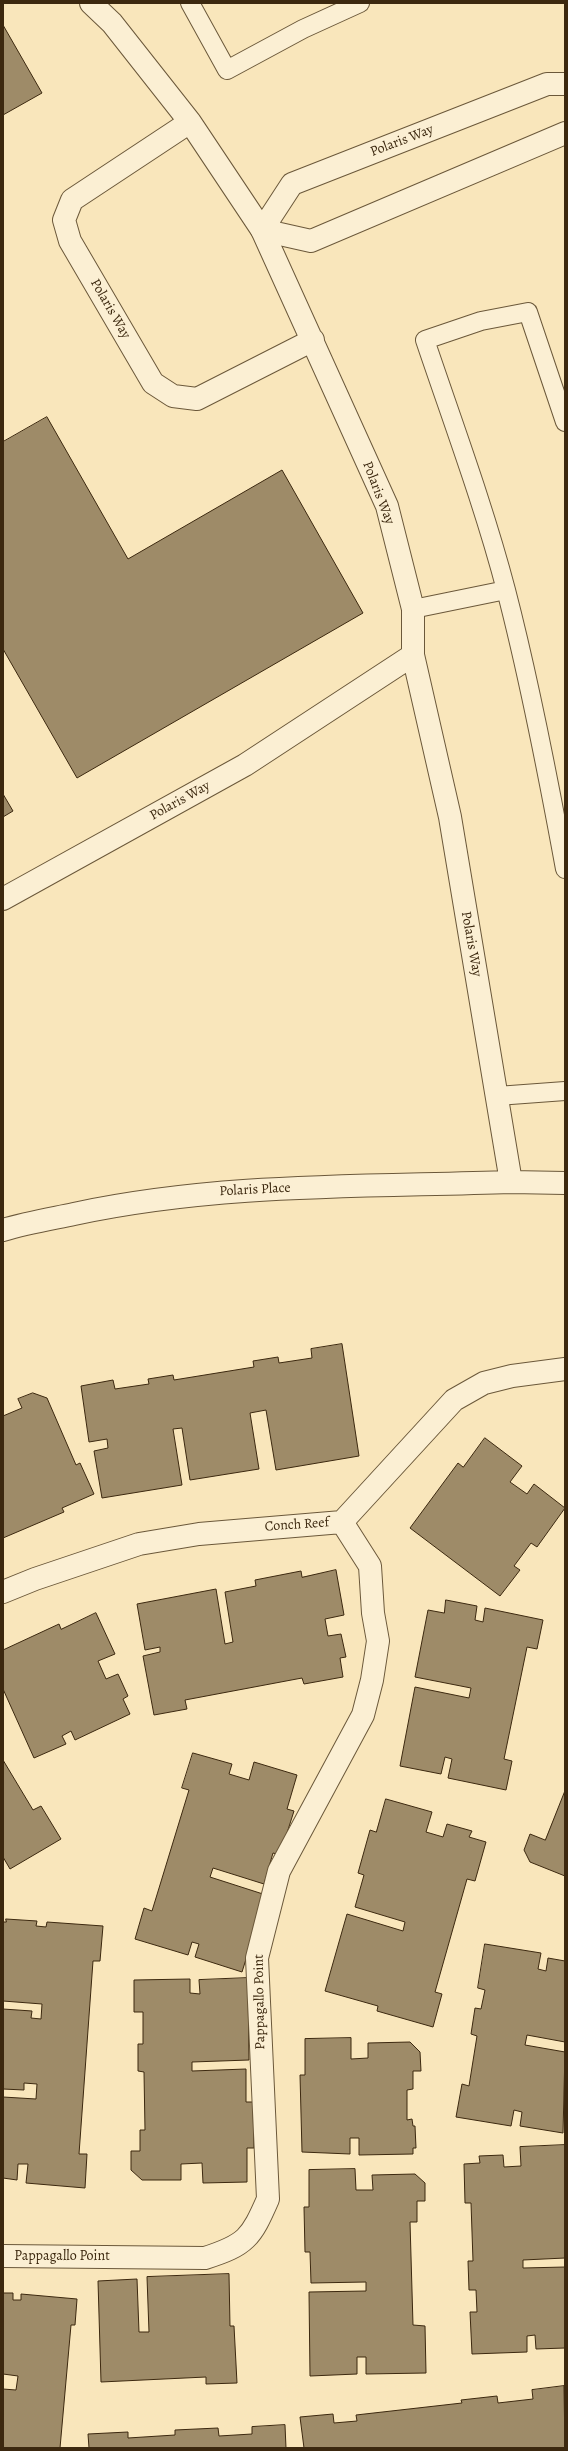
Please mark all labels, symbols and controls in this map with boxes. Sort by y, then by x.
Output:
street label: Polaris Way [368,121,436,161]
street label: Polaris Way [86,276,134,342]
street label: Polaris Way [358,459,398,527]
street label: Polaris Way [147,778,213,824]
street label: Polaris Way [457,910,485,978]
street label: Polaris Place [219,1180,291,1200]
street label: Conch Reef [264,1514,330,1536]
street label: Pappagallo Point [251,1954,269,2050]
street label: Pappagallo Point [14,2249,110,2265]

